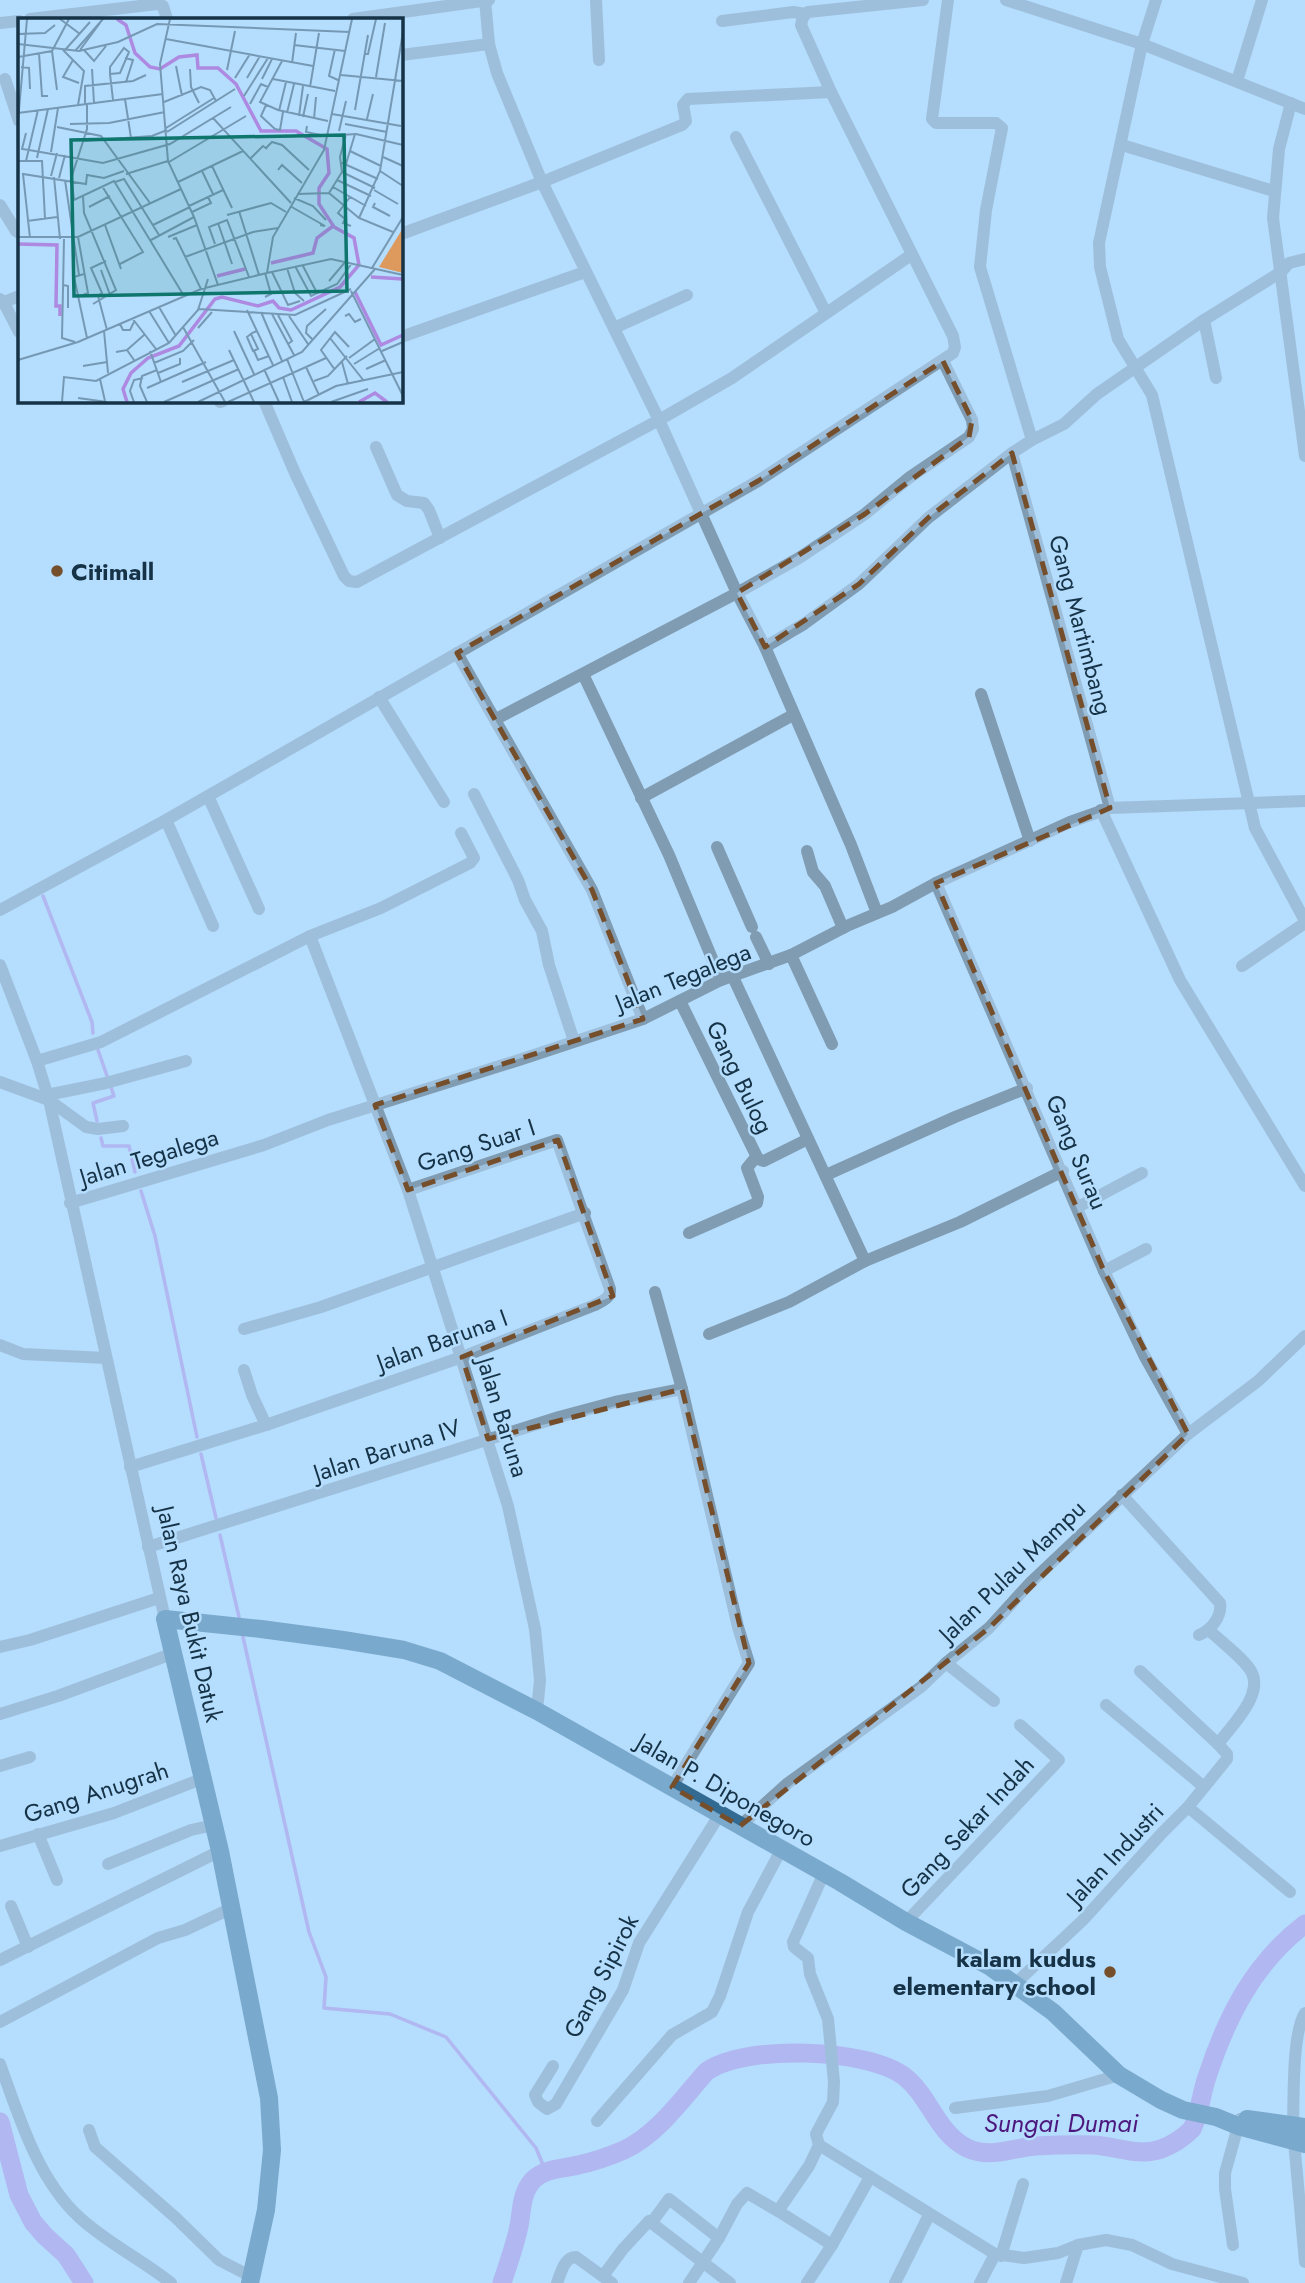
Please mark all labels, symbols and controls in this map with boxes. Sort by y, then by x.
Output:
inset map [18,18,402,402]
street label: Gang Martimbang [1040,531,1122,719]
place label: Citimall [71,554,154,589]
marker: Citimall [49,563,65,579]
street label: Jalan Tegalega [607,934,756,1021]
street label: Gang Bulog [698,1015,782,1139]
street label: Gang Surau [1037,1089,1117,1215]
street label: Gang Suar I [412,1109,540,1181]
street label: Jalan Tegalega [72,1119,223,1196]
street label: Jalan Baruna I [369,1300,512,1381]
street label: Jalan Baruna [467,1350,538,1481]
street label: Jalan Baruna IV [306,1410,465,1491]
street label: Jalan Pulau Mampu [929,1492,1093,1652]
street label: Jalan Raya Bukit Datuk [147,1500,232,1726]
street label: Jalan P. Diponegoro [627,1723,822,1856]
street label: Gang Sekar Indah [892,1748,1042,1906]
street label: Gang Anugrah [19,1752,173,1832]
street label: Jalan Industri [1056,1795,1172,1915]
street label: Gang Sipirok [555,1908,647,2044]
place label: kalam kudus elementary school [893,1941,1096,2004]
marker: kalam kudus elementary school [1102,1964,1118,1980]
water label: Sungai Dumai [984,2104,1139,2142]

